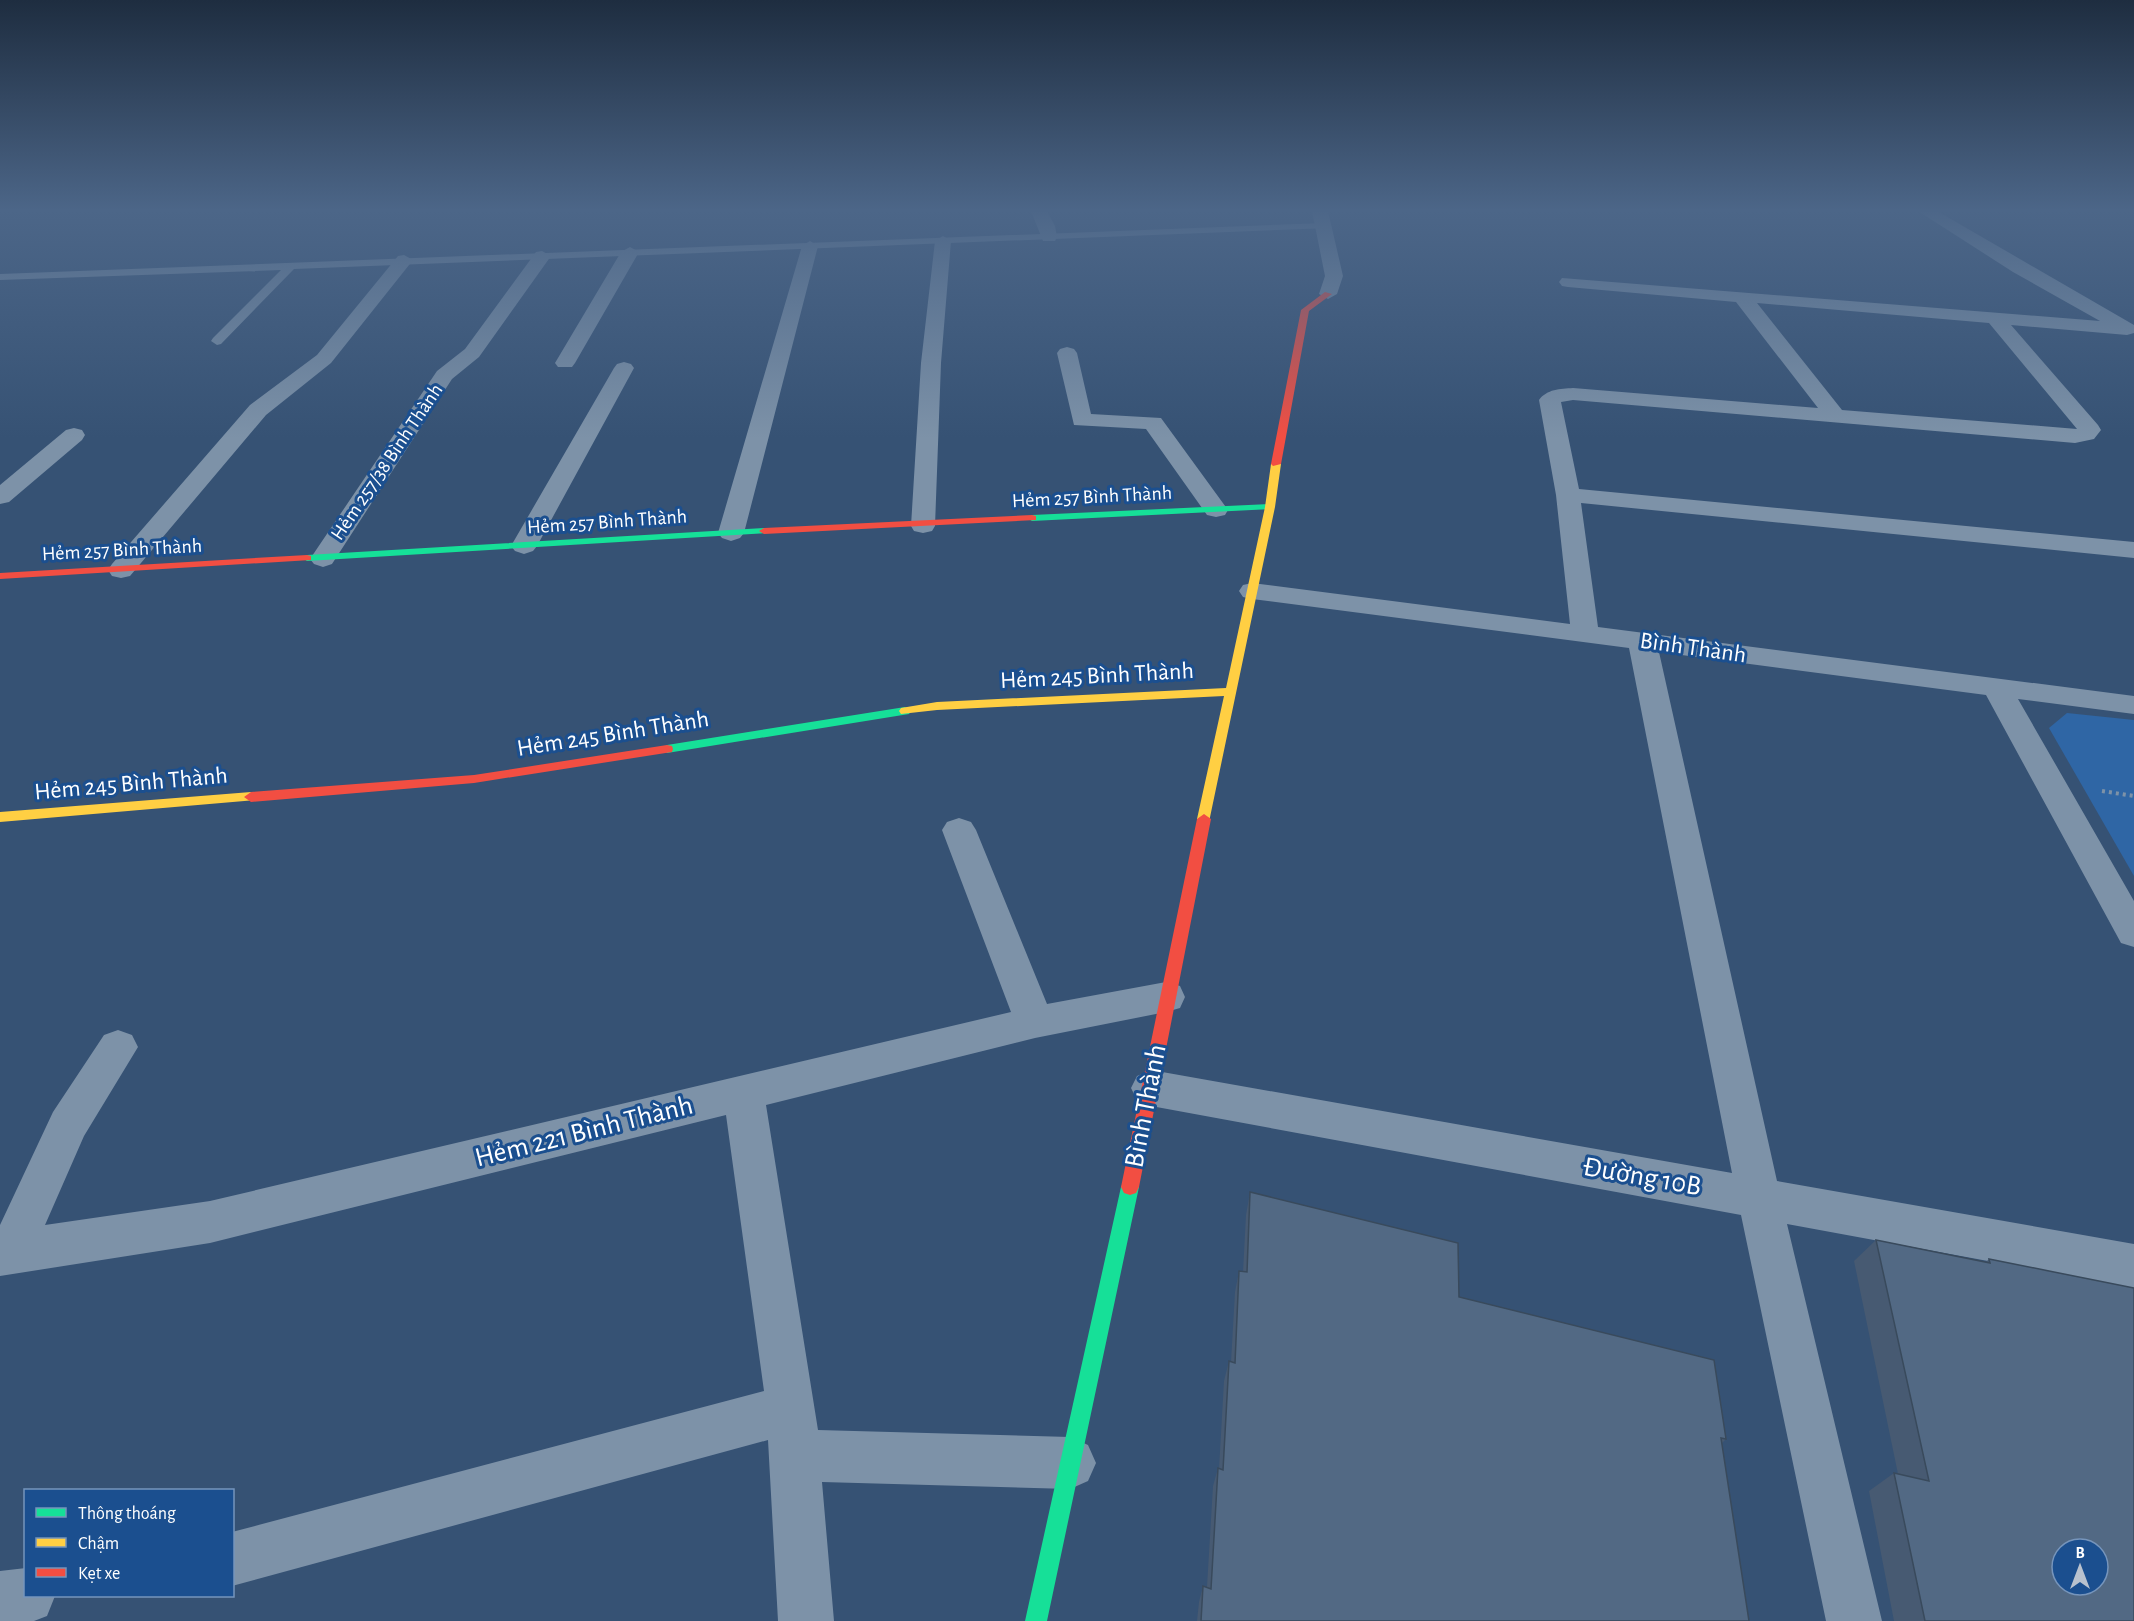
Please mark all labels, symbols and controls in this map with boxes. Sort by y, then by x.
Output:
street label: Hẻm 257/38 Bình Thành [327,380,447,544]
street label: Hẻm 257 Bình Thành [1011,483,1173,511]
street label: Hẻm 257 Bình Thành [526,506,688,538]
street label: Hẻm 257 Bình Thành [41,536,203,564]
street label: Bình Thành [1638,629,1748,667]
street label: Hẻm 245 Bình Thành [1000,659,1194,693]
street label: Hẻm 245 Bình Thành [515,707,711,761]
street label: Hẻm 245 Bình Thành [33,764,229,804]
street label: Bình Thành [1120,1042,1172,1170]
street label: Hẻm 221 Bình Thành [472,1091,696,1173]
street label: Đường 10B [1581,1153,1703,1201]
legend [24,1489,234,1597]
text: Thông thoáng [78,1505,176,1523]
text: Chậm [78,1535,119,1553]
north arrow [2050,1537,2110,1597]
text: B [2075,1545,2085,1561]
text: Kẹt xe [78,1565,120,1583]

